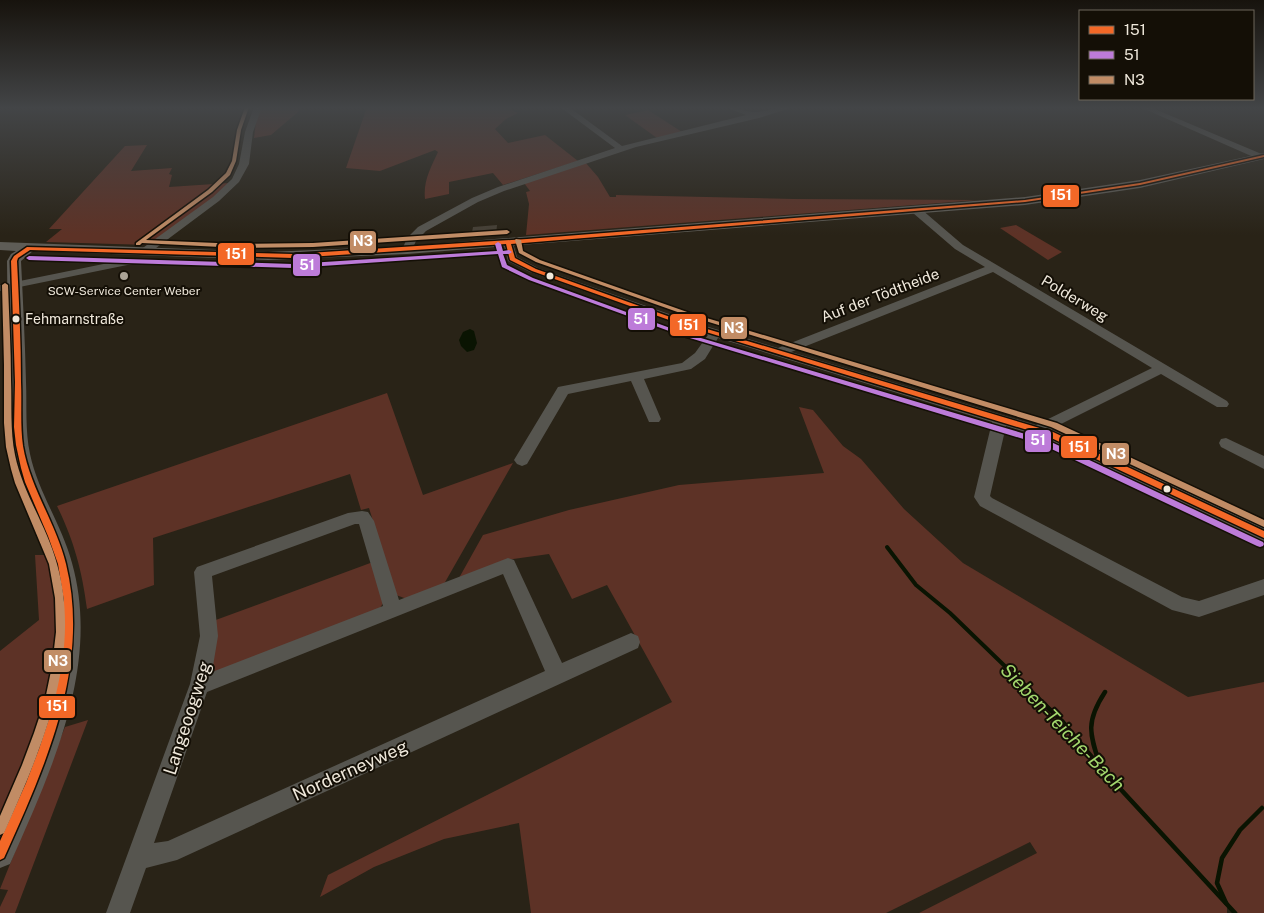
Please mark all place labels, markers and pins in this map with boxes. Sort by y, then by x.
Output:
marker: SCW-Service Center Weber [118,270,130,282]
unlabelled marker [545,271,555,281]
place label: SCW-Service Center Weber [48,284,201,298]
place label: Fehmarnstraße [25,311,124,327]
marker: Fehmarnstraße [11,314,21,324]
unlabelled marker [1162,484,1172,494]

